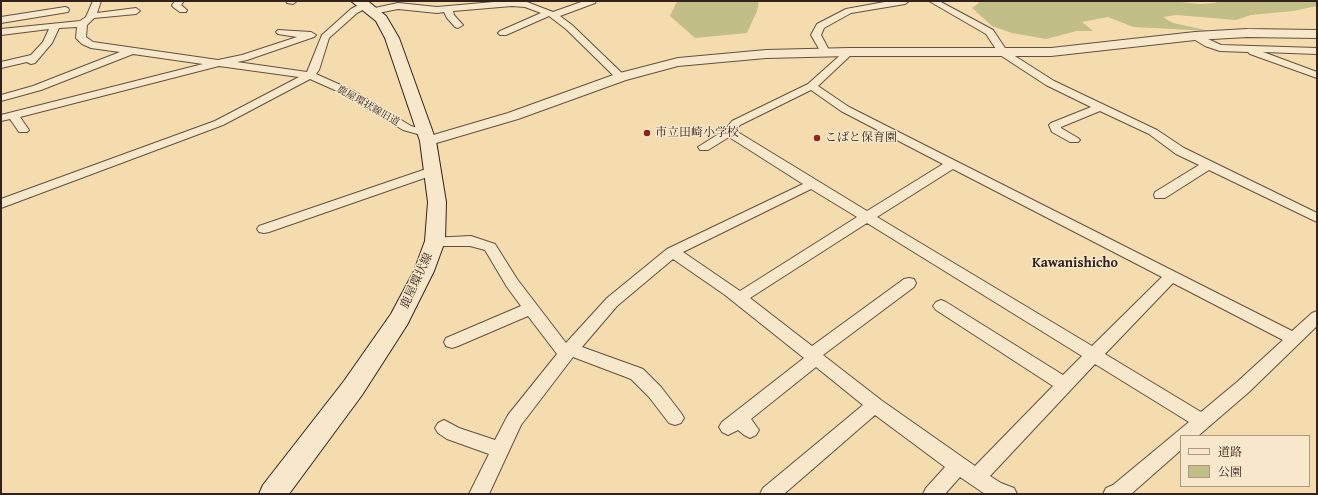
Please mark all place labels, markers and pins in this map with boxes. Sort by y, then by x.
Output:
place label: 市立田崎小学校 [655,126,739,140]
marker: 市立田崎小学校 [642,128,652,138]
place label: こばと保育園 [825,131,897,145]
marker: こばと保育園 [812,133,822,143]

